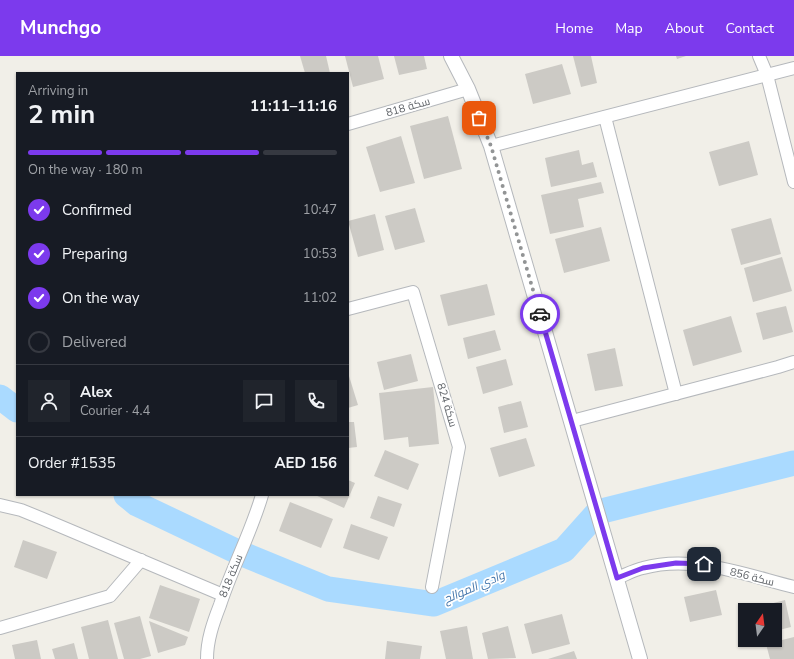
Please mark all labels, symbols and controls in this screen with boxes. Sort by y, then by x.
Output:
text: Munchgo [20,15,101,41]
text: Home [555,19,593,38]
text: Map [615,19,643,38]
text: About [665,19,704,38]
text: Contact [726,19,774,38]
text: Arriving in [28,82,88,100]
street label: سكة 818 [384,94,432,120]
text: 11:11–11:16 [250,96,337,116]
text: 2 min [28,97,95,132]
pin [462,101,496,135]
icon: bag [468,107,490,129]
text: On the way · 180 m [28,161,143,179]
icon: check [28,199,50,221]
text: Confirmed [62,200,132,220]
text: 10:47 [303,201,337,219]
icon: check [28,243,50,265]
text: Preparing [62,244,127,264]
text: 10:53 [303,245,337,263]
icon: check [28,287,50,309]
text: On the way [62,288,140,308]
text: 11:02 [303,289,337,307]
courier [520,294,560,334]
icon: car [529,303,551,325]
text: Delivered [62,332,127,352]
button: person [28,380,70,422]
button: chat [243,380,285,422]
button: phone [295,380,337,422]
street label: سكة 824 [433,381,461,429]
text: Alex [80,382,112,402]
text: Courier · 4.4 [80,402,150,420]
text: Order #1535 [28,453,116,473]
text: AED 156 [274,453,337,473]
pin [687,547,721,581]
street label: سكة 818 [216,552,246,600]
icon: home [693,553,715,575]
street label: سكة 856 [728,564,776,590]
water label: وادي الموالح [440,566,509,609]
north arrow [738,603,782,647]
map controls [738,603,782,647]

